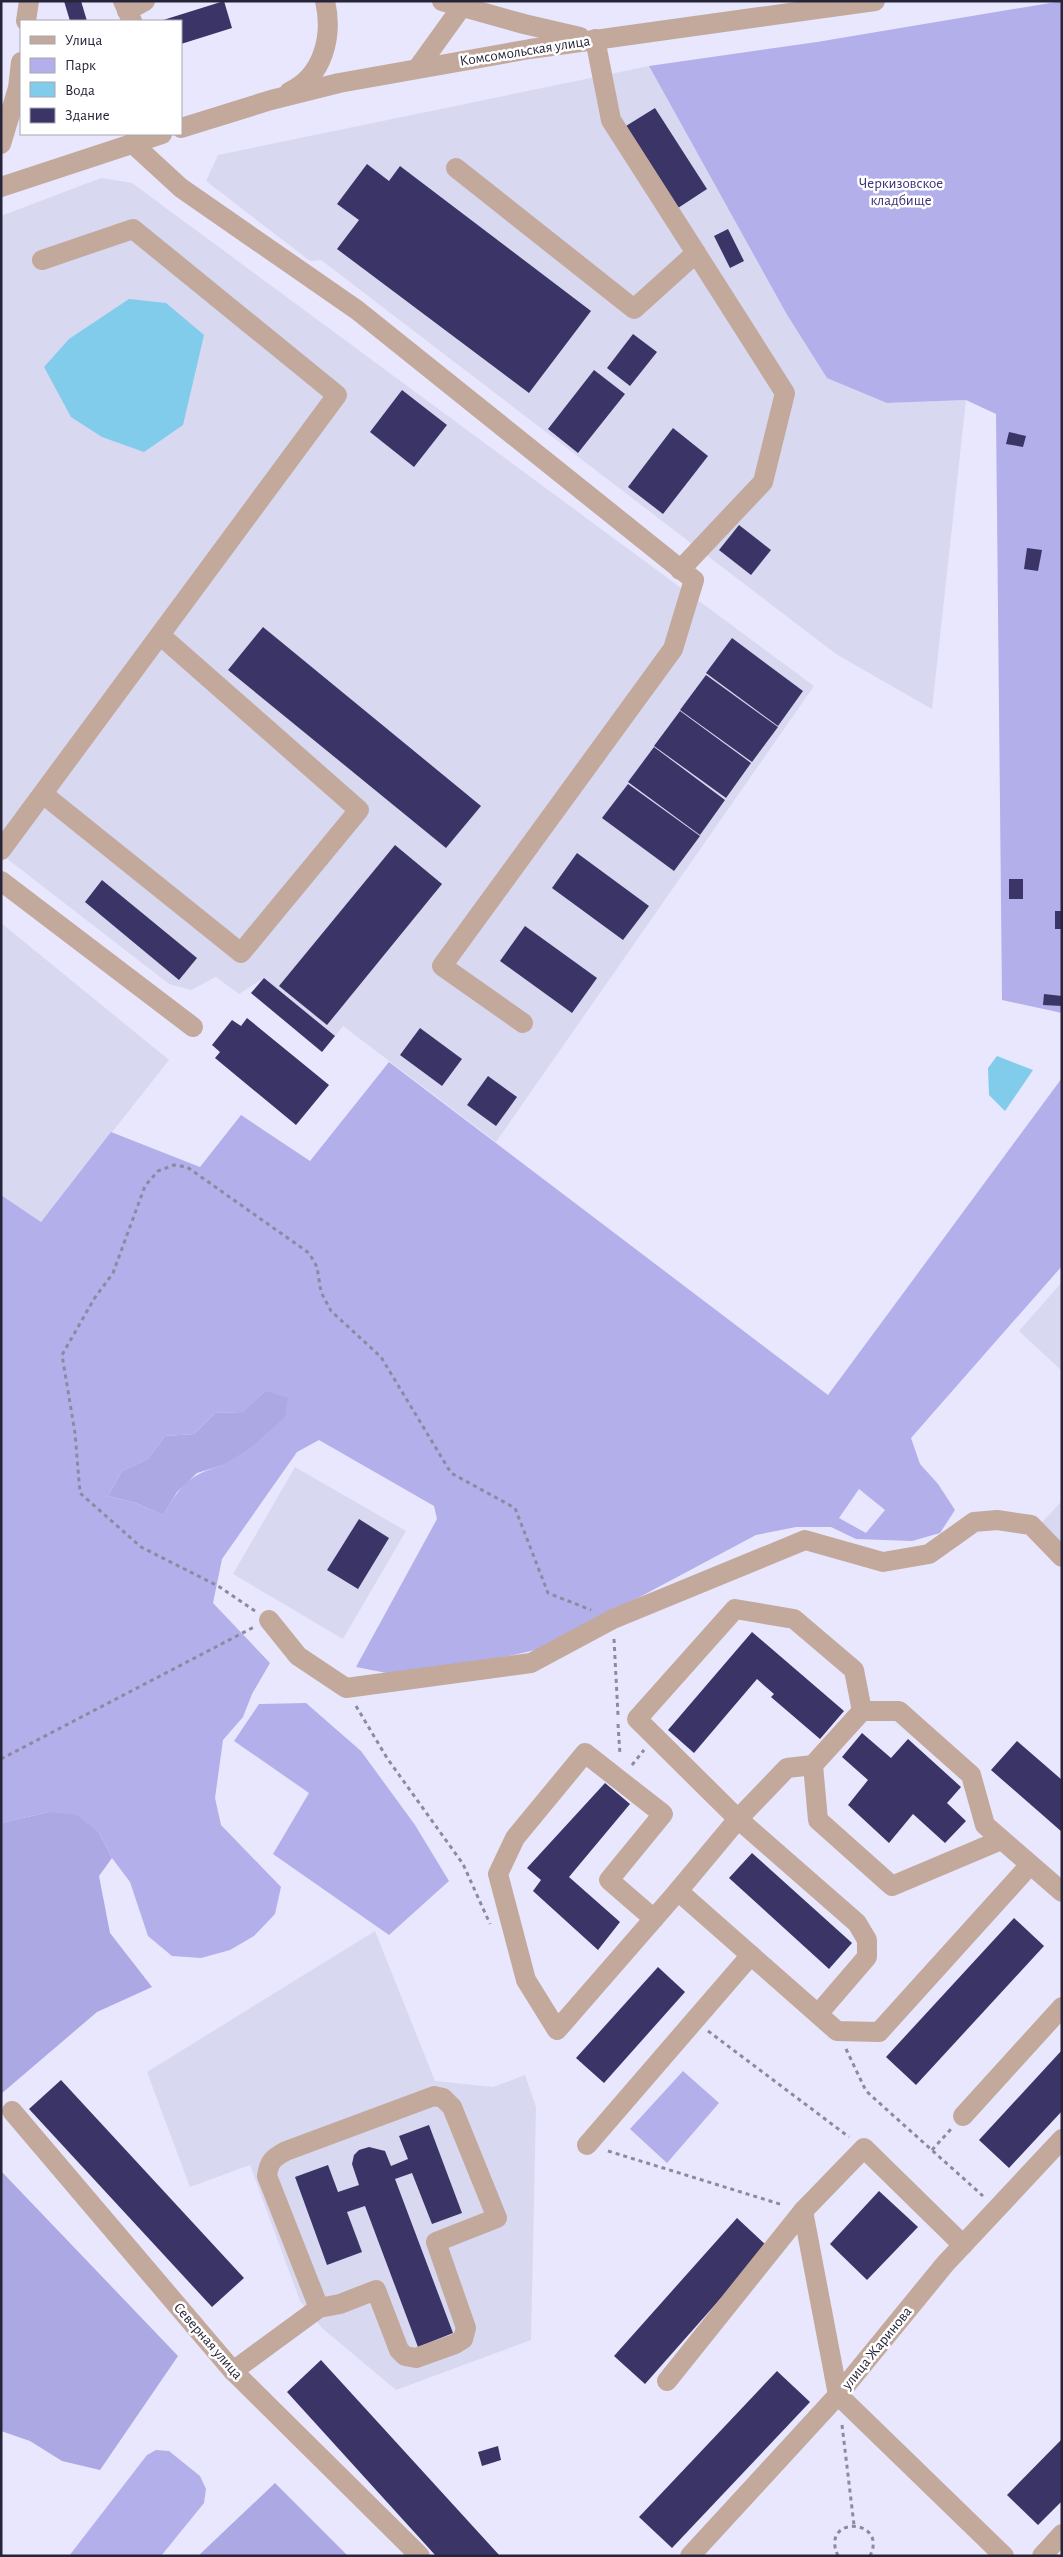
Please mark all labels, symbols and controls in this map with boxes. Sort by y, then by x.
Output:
legend [20,20,182,135]
text: Улица [65,33,102,48]
street label: Комсомольская улица [459,33,591,69]
text: Парк [65,58,96,73]
text: Вода [65,83,95,98]
text: Здание [65,108,110,123]
park label: Черкизовское кладбище [859,176,943,208]
street label: Северная улица [171,2300,245,2382]
street label: улица Жаринова [839,2304,915,2393]

